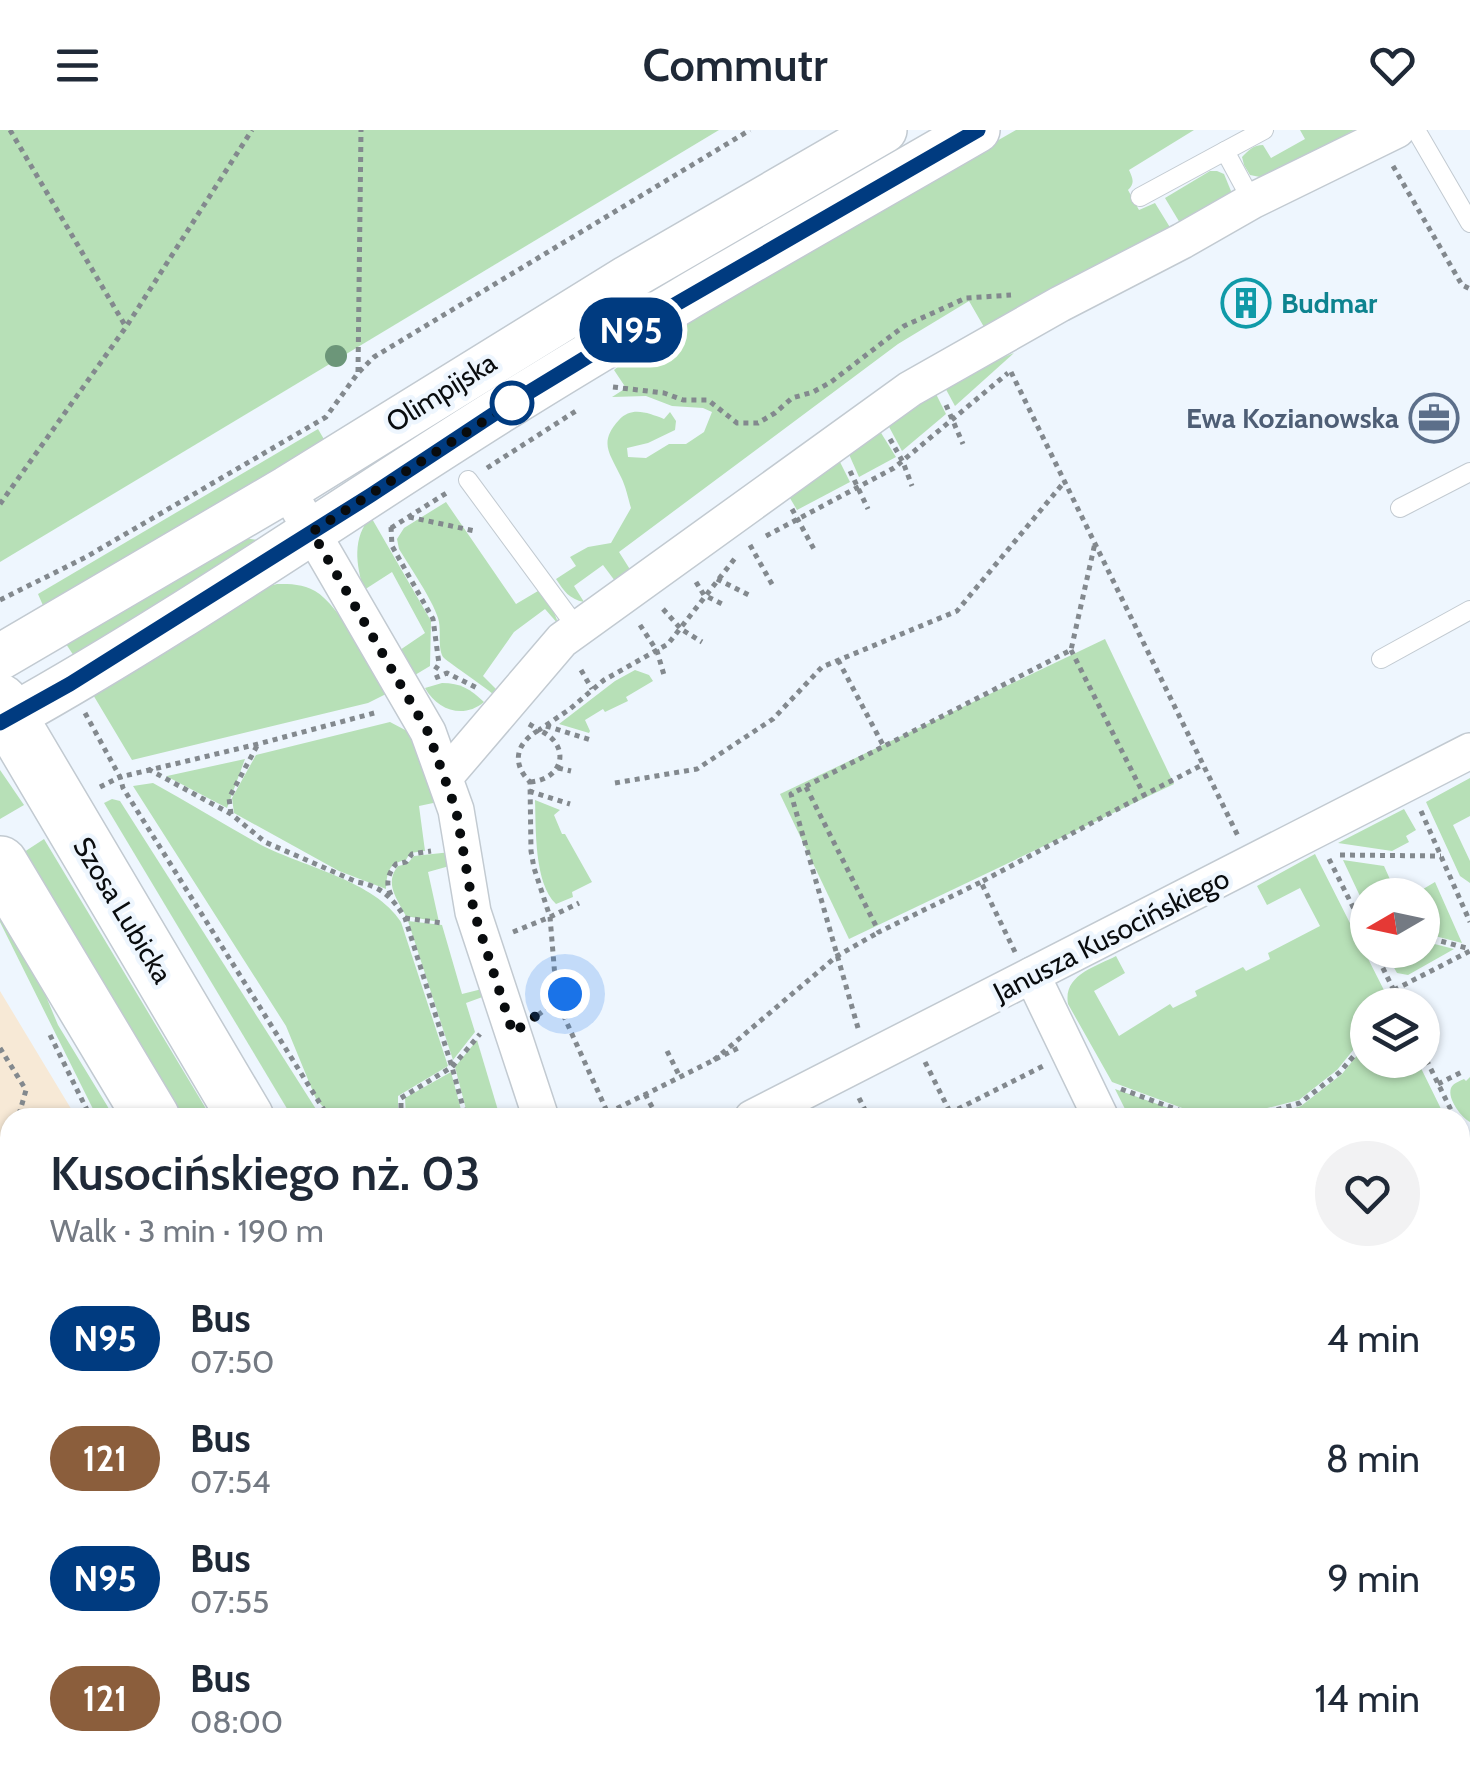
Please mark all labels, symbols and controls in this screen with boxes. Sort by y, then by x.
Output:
icon: menu [50,38,105,93]
text: Commutr [642,38,828,92]
icon: heart [1365,38,1420,93]
building icon: Budmar [1220,277,1272,329]
place label: Budmar [1281,286,1378,320]
line badge: N95 [574,298,688,362]
text: N95 [599,309,663,352]
street label: Olimpijska [380,345,503,439]
unlabelled marker [491,382,533,424]
office icon: Ewa Kozianowska [1408,392,1460,444]
place label: Ewa Kozianowska [1186,401,1399,435]
street label: Szosa Lubicka [66,831,180,990]
street label: Janusza Kusocińskiego [987,861,1235,1010]
north arrow [1350,878,1440,968]
map controls [1350,878,1440,1078]
your location [540,969,590,1019]
button: layers [1350,988,1440,1078]
button: heart [1315,1141,1420,1246]
text: Kusocińskiego nż. 03 [50,1144,481,1202]
text: Walk · 3 min · 190 m [50,1211,324,1250]
text: Bus [190,1295,251,1342]
text: 4 min [1327,1315,1420,1362]
text: N95 [73,1317,137,1360]
text: 07:50 [190,1342,274,1381]
text: Bus [190,1415,251,1462]
text: 8 min [1326,1435,1420,1482]
text: 121 [83,1437,127,1480]
text: 07:54 [190,1462,271,1501]
text: Bus [190,1535,251,1582]
text: 9 min [1327,1555,1420,1602]
text: N95 [73,1557,137,1600]
text: 07:55 [190,1582,269,1621]
text: Bus [190,1655,251,1702]
text: 14 min [1314,1675,1420,1722]
text: 121 [83,1677,127,1720]
text: 08:00 [190,1702,283,1741]

